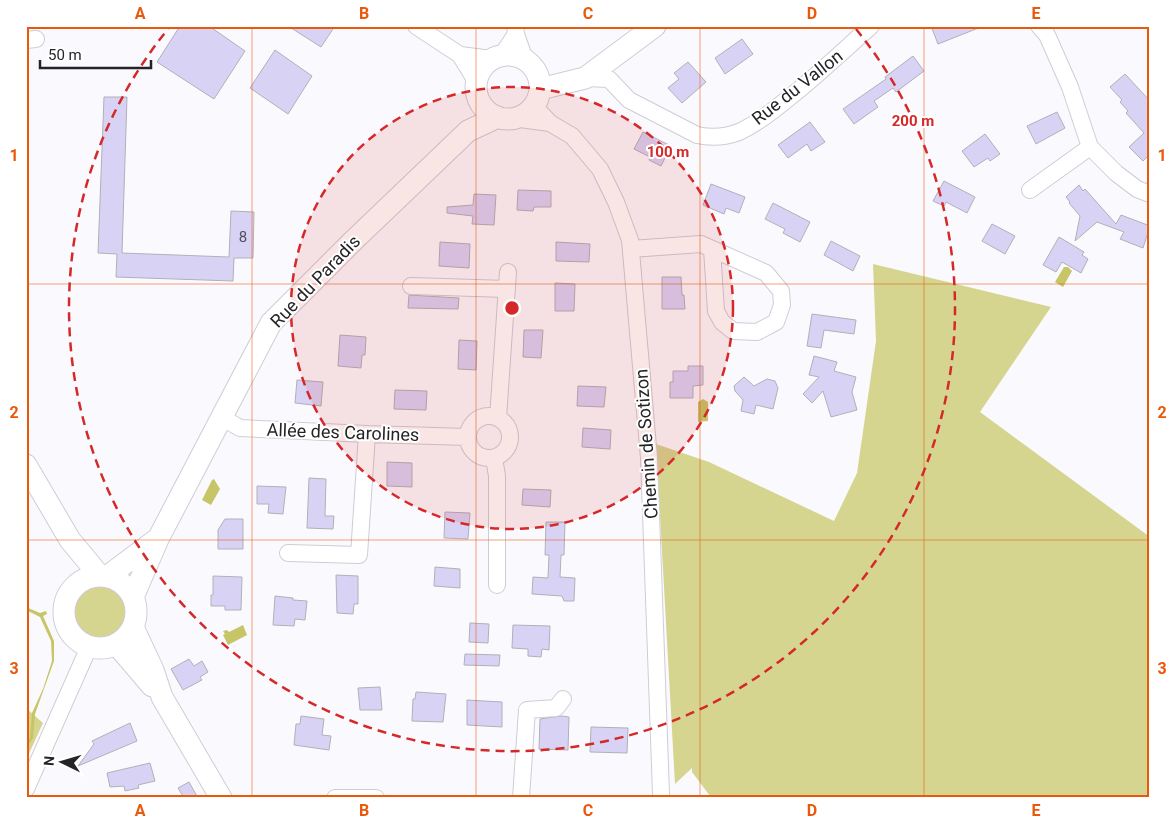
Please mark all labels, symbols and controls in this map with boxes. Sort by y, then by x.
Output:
text: A [135,4,146,23]
text: B [359,4,369,23]
text: C [583,4,593,23]
text: D [807,4,817,23]
text: E [1032,4,1041,23]
scale bar [40,38,151,70]
street label: Rue du Vallon [747,45,847,129]
text: 50 m [48,46,82,64]
text: 200 m [892,112,934,130]
text: 100 m [647,143,689,161]
text: 1 [9,146,19,165]
text: 1 [1157,146,1167,165]
house number: 8 [239,228,247,246]
street label: Rue du Paradis [266,231,364,331]
centre of rings [503,299,521,317]
street label: Chemin de Sotizon [630,368,662,520]
text: 2 [9,403,19,422]
text: 2 [1157,403,1167,422]
street label: Allée des Carolines [266,419,420,445]
text: 3 [9,659,19,678]
text: 3 [1157,659,1167,678]
north arrow [38,736,88,786]
text: N [41,755,57,766]
text: A [135,801,146,820]
text: B [359,801,369,820]
text: C [583,801,593,820]
text: D [807,801,817,820]
text: E [1032,801,1041,820]

